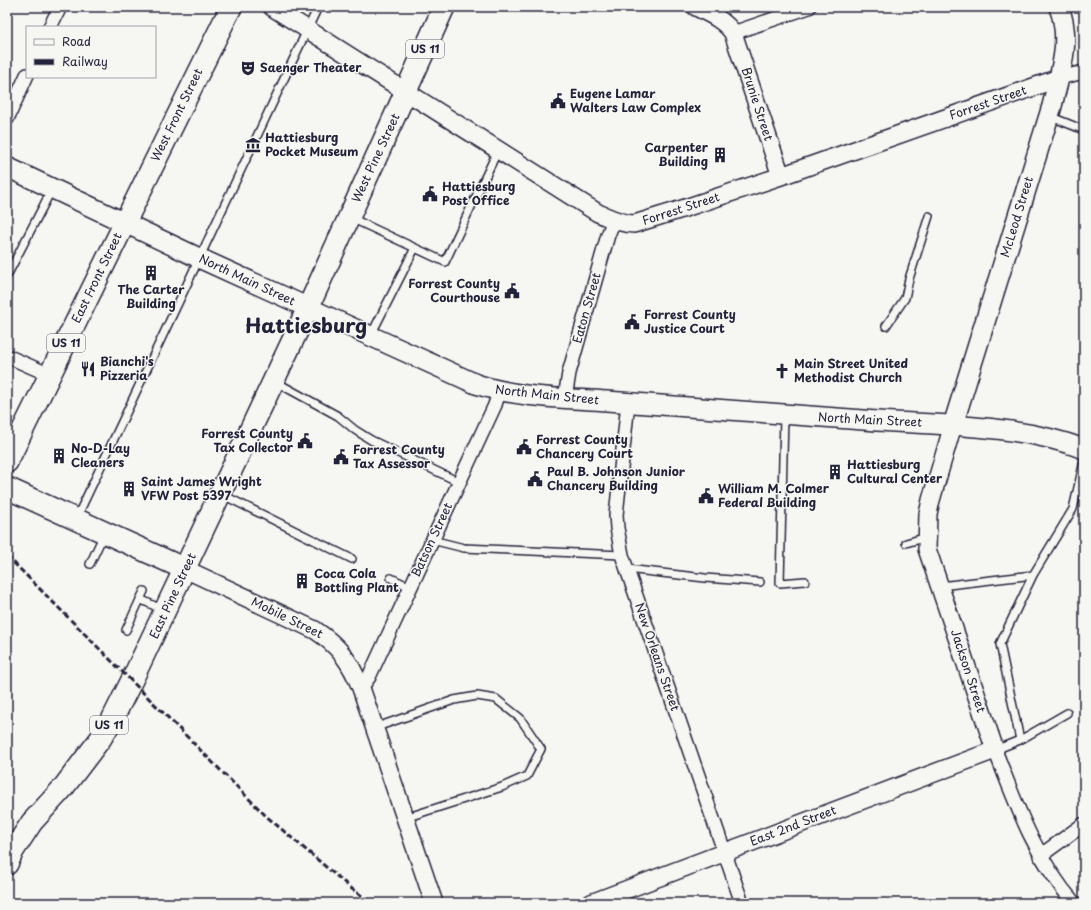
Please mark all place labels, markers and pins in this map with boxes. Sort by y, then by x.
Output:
place label: Saenger Theater [260,58,362,76]
theatre icon: Saenger Theater [239,59,257,77]
place label: Eugene Lamar Walters Law Complex [570,84,701,116]
public building icon: Eugene Lamar Walters Law Complex [549,92,567,110]
place label: Hattiesburg Pocket Museum [265,128,358,160]
museum icon: Hattiesburg Pocket Museum [244,136,262,154]
place label: Carpenter Building [645,138,709,170]
building icon: Carpenter Building [711,146,729,164]
place label: Hattiesburg Post Office [442,177,515,209]
public building icon: Hattiesburg Post Office [421,185,439,203]
building icon: The Carter Building [142,264,160,282]
place label: Forrest County Courthouse [408,274,500,306]
place label: The Carter Building [118,280,185,312]
public building icon: Forrest County Courthouse [503,282,521,300]
place label: Forrest County Justice Court [644,305,736,337]
public building icon: Forrest County Justice Court [623,313,641,331]
place label: Bianchi's Pizzeria [100,352,154,384]
place label: Main Street United Methodist Church [794,354,908,386]
restaurant icon: Bianchi's Pizzeria [79,360,97,378]
church icon: Main Street United Methodist Church [773,362,791,380]
place label: Forrest County Tax Collector [201,424,294,456]
place label: Forrest County Chancery Court [536,430,633,462]
public building icon: Forrest County Tax Collector [296,432,314,450]
public building icon: Forrest County Chancery Court [515,438,533,456]
place label: No-D-Lay Cleaners [71,439,130,471]
place label: Forrest County Tax Assessor [353,440,445,472]
building icon: No-D-Lay Cleaners [50,447,68,465]
public building icon: Forrest County Tax Assessor [332,448,350,466]
place label: Hattiesburg Cultural Center [847,455,943,487]
place label: Paul B. Johnson Junior Chancery Building [547,462,686,494]
building icon: Hattiesburg Cultural Center [826,463,844,481]
public building icon: Paul B. Johnson Junior Chancery Building [526,470,544,488]
place label: Saint James Wright VFW Post 5397 [141,472,262,504]
place label: William M. Colmer Federal Building [718,479,830,511]
building icon: Saint James Wright VFW Post 5397 [120,480,138,498]
public building icon: William M. Colmer Federal Building [697,487,715,505]
place label: Coca Cola Bottling Plant [314,564,399,596]
building icon: Coca Cola Bottling Plant [293,572,311,590]

